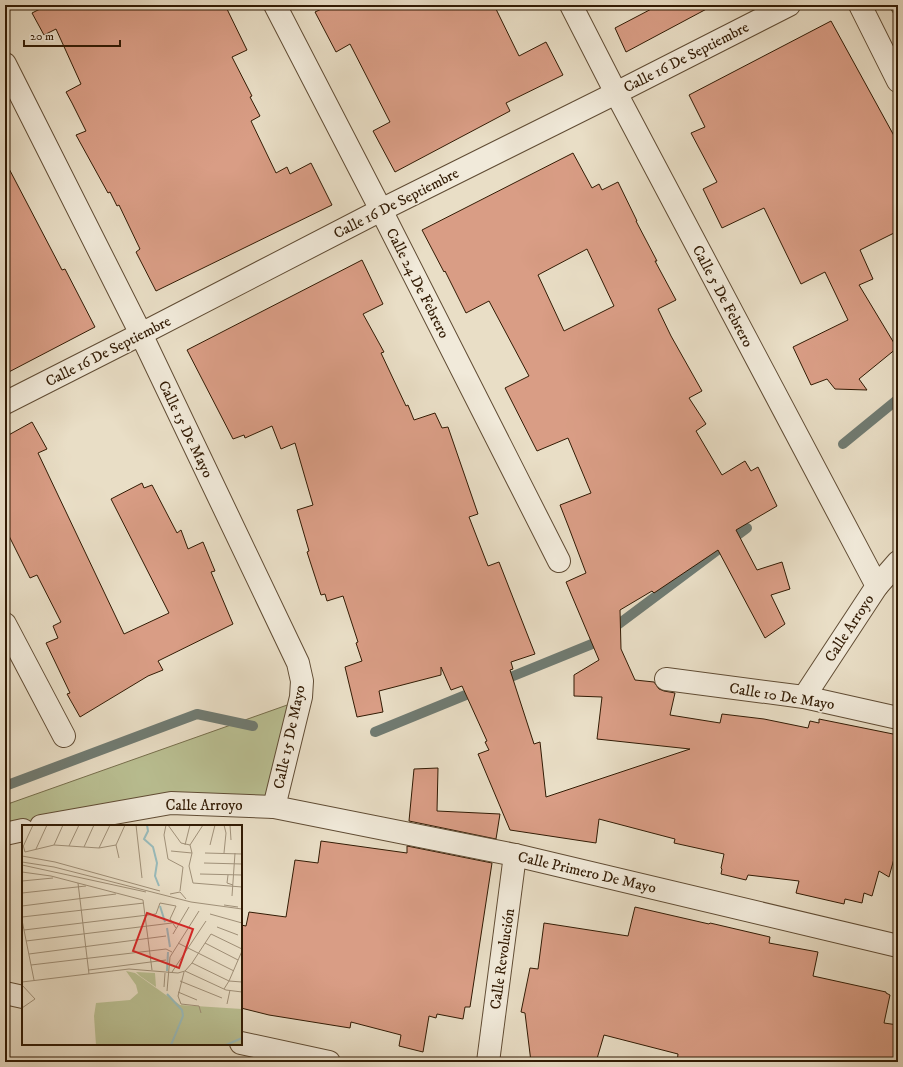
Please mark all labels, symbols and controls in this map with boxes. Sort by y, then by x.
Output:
street label: Calle 16 De Septiembre [620,18,752,97]
scale bar [24,22,120,48]
text: 20 m [30,29,54,44]
street label: Calle 16 De Septiembre [330,164,462,243]
street label: Calle 24 De Febrero [382,225,454,342]
street label: Calle 5 De Febrero [688,242,757,350]
street label: Calle 16 De Septiembre [42,312,174,391]
street label: Calle 15 De Mayo [154,378,217,481]
street label: Calle Arroyo [820,591,878,666]
street label: Calle 10 De Mayo [728,679,836,714]
street label: Calle 15 De Mayo [269,683,310,791]
street label: Calle Arroyo [165,796,243,815]
inset map [22,825,242,1045]
street label: Calle Primero De Mayo [516,847,658,898]
street label: Calle Revolución [486,907,519,1011]

